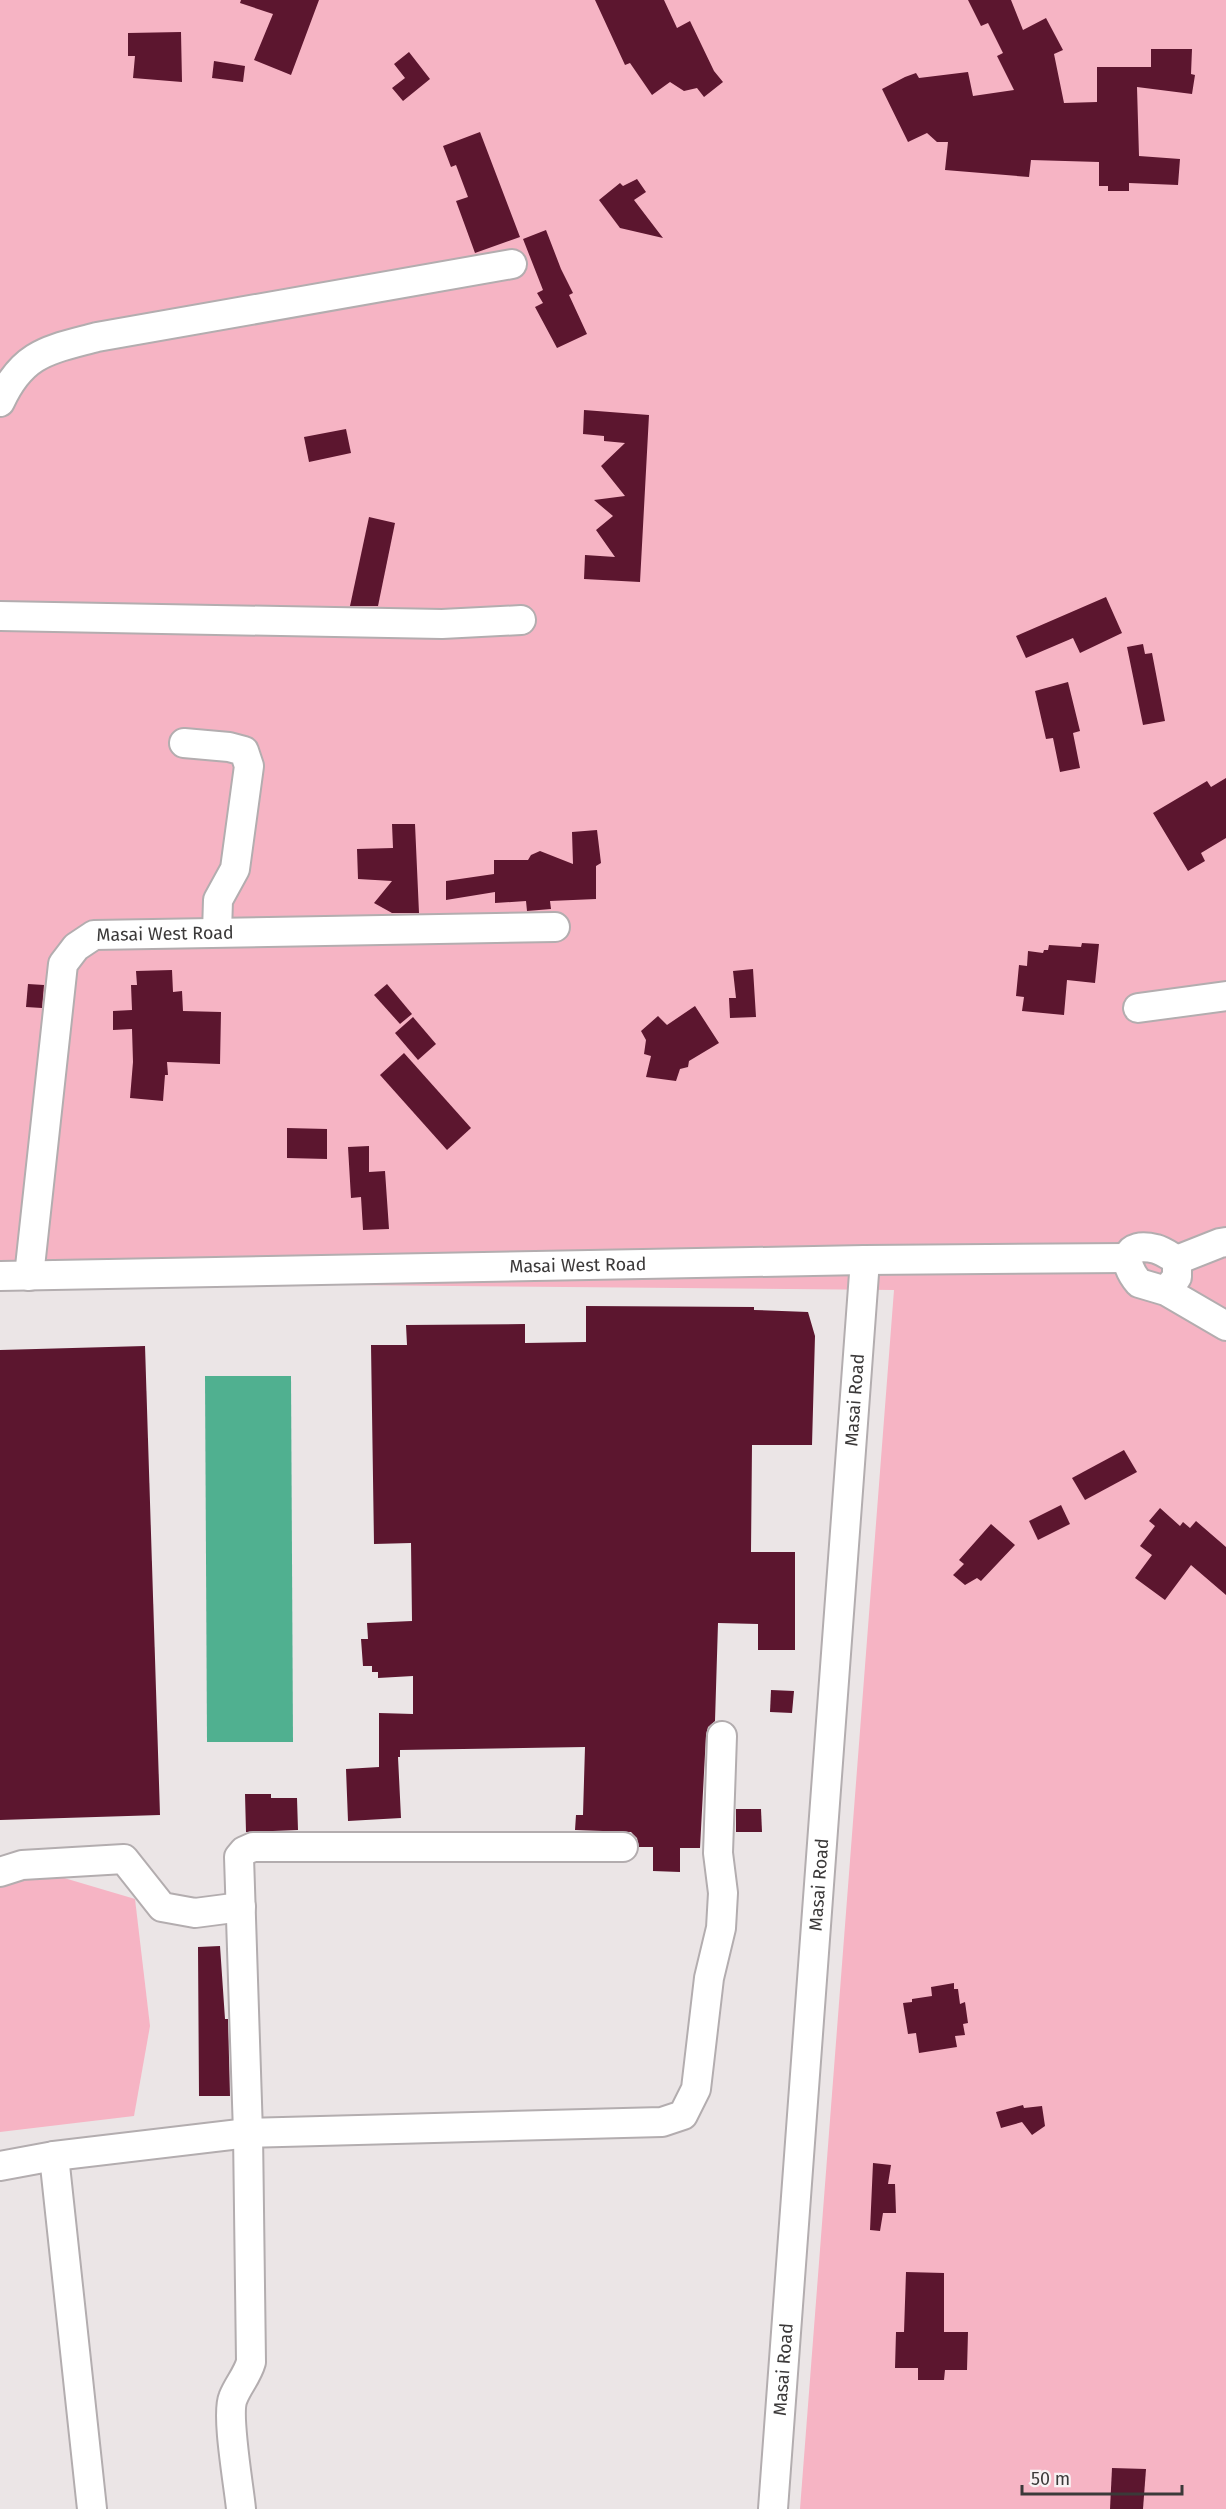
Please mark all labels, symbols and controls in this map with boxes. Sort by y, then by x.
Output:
street label: Masai West Road [96,922,234,946]
street label: Masai West Road [509,1253,647,1278]
street label: Masai Road [840,1353,869,1447]
street label: Masai Road [805,1837,833,1932]
street label: Masai Road [769,2322,798,2417]
scale bar [1022,2458,1182,2496]
text: 50 m [1031,2468,1070,2490]

